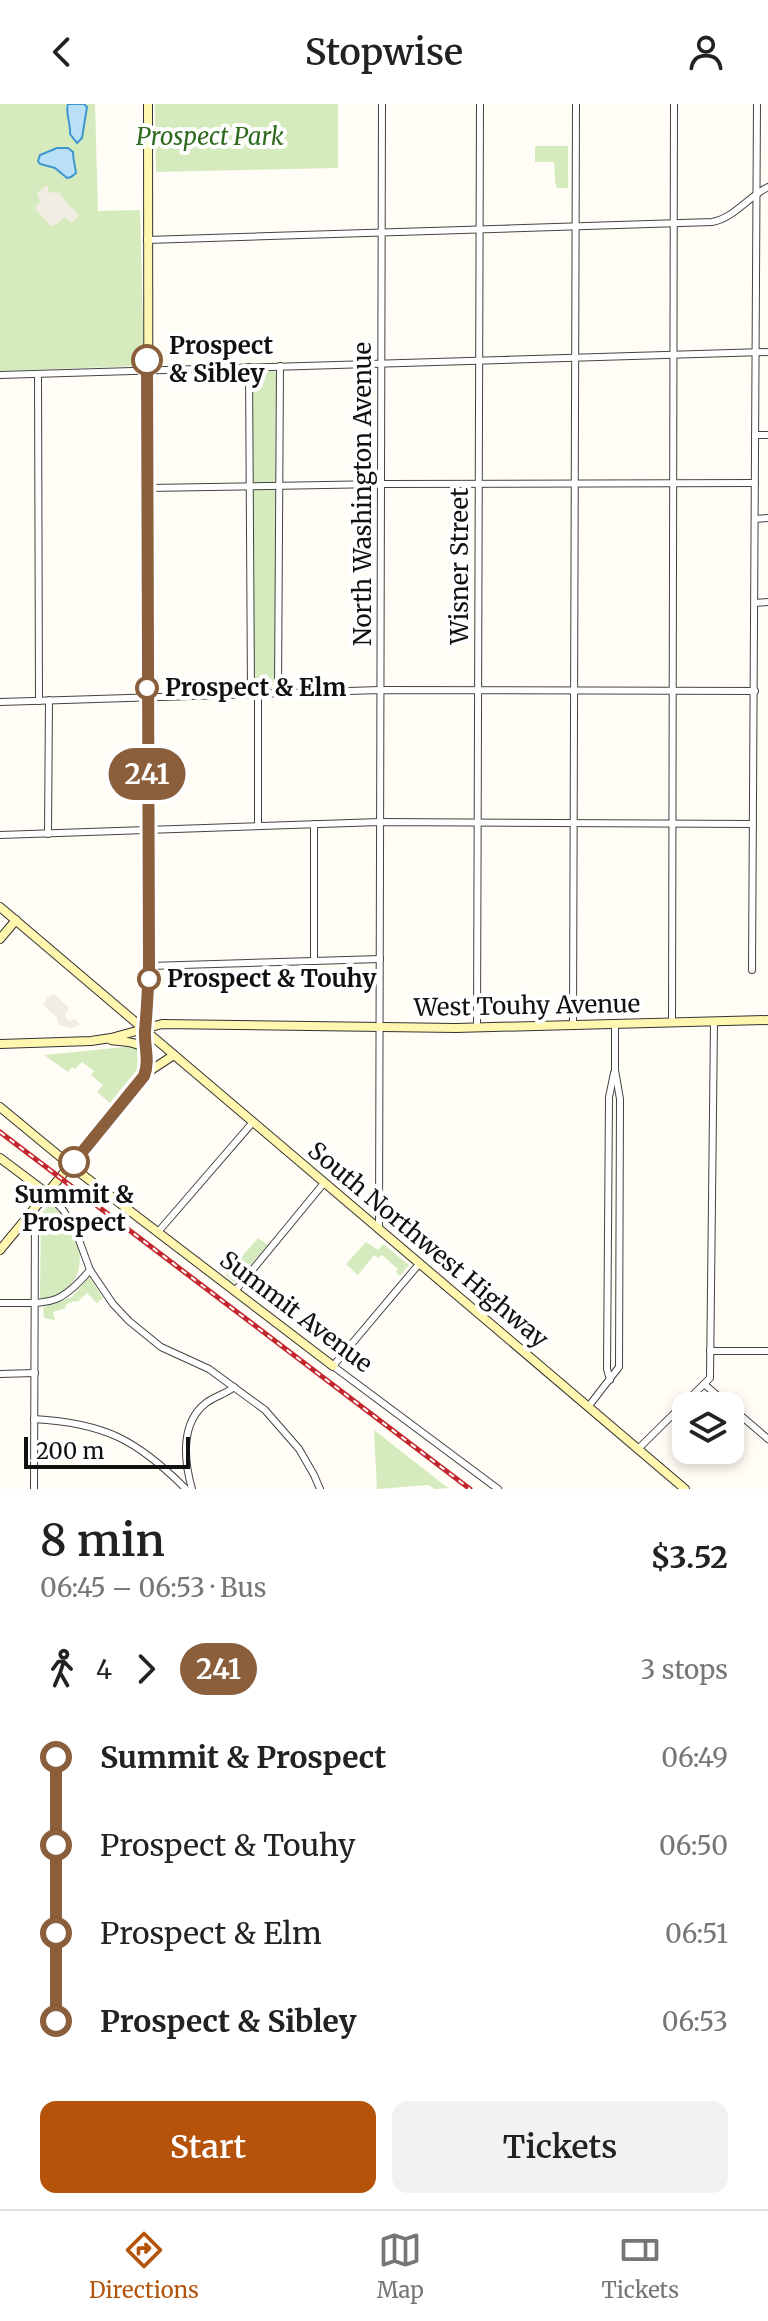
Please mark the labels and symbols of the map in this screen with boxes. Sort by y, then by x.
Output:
park label: Prospect Park [136,121,284,152]
place label: Prospect & Sibley [169,330,273,389]
street label: North Washington Avenue [347,342,378,646]
marker: Prospect & Sibley [132,345,162,375]
street label: Wisner Street [444,487,475,645]
place label: Prospect & Elm [165,672,346,703]
marker: Prospect & Elm [136,677,158,699]
line badge: 241 [101,748,193,800]
place label: Prospect & Touhy [167,963,377,994]
marker: Prospect & Touhy [138,968,160,990]
street label: West Touhy Avenue [413,988,640,1023]
street label: South Northwest Highway [302,1135,555,1354]
marker: Summit & Prospect [59,1147,89,1177]
place label: Summit & Prospect [14,1179,134,1238]
street label: Summit Avenue [214,1244,379,1379]
scale bar [24,1433,190,1469]

